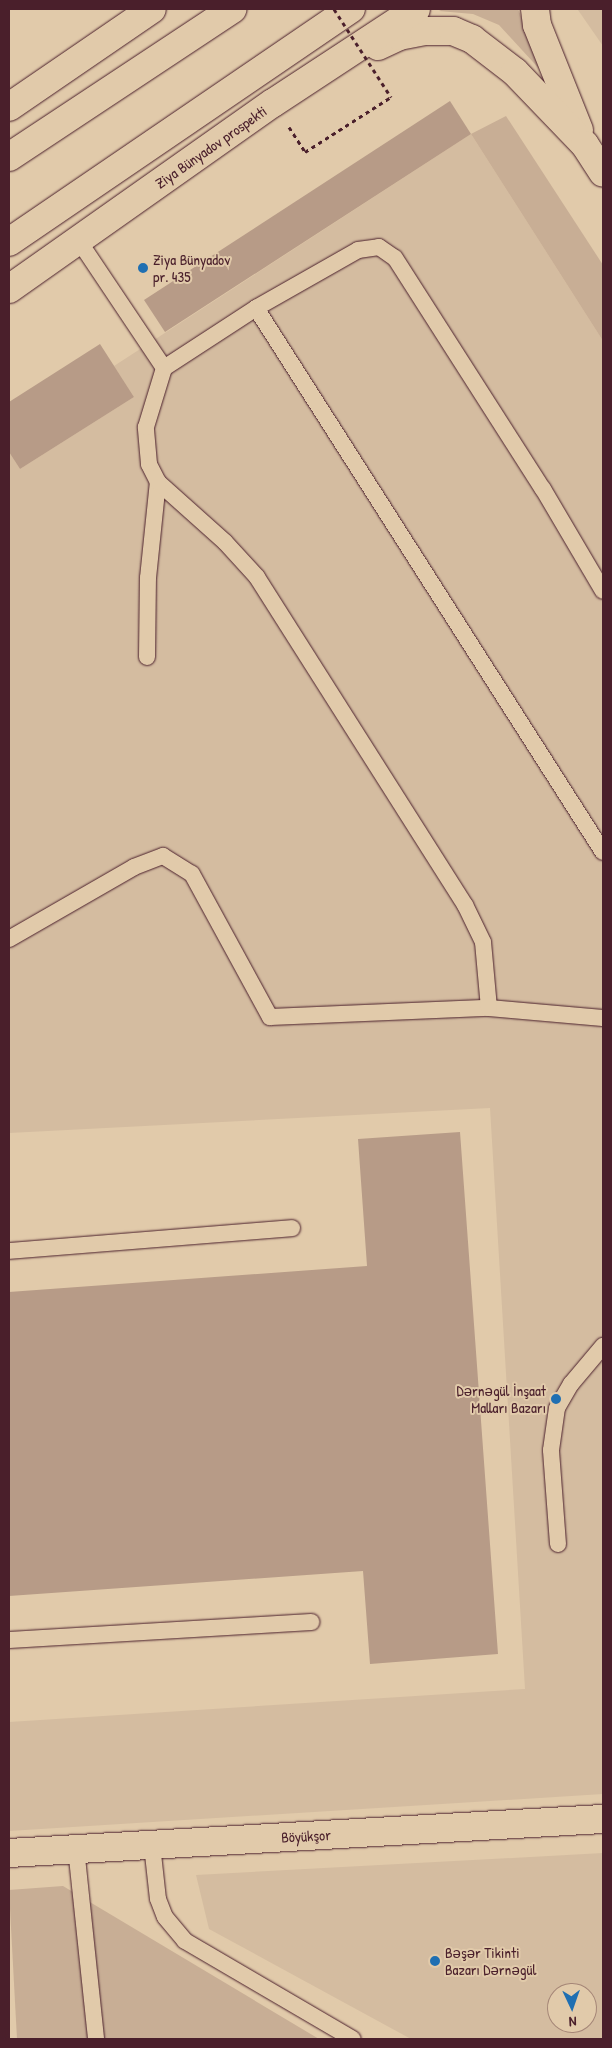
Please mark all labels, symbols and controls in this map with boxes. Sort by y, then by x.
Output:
street label: Ziya Bünyadov prospekti [152,102,270,192]
place label: Ziya Bünyadov pr. 435 [153,250,230,285]
marker: Ziya Bünyadov pr. 435 [137,262,149,274]
place label: Dərnəgül İnşaat Malları Bazarı [457,1381,546,1416]
marker: Dərnəgül İnşaat Malları Bazarı [550,1393,562,1405]
street label: Böyükşor [281,1826,331,1846]
place label: Bəşər Tikinti Bazarı Dərnəgül [445,1943,536,1978]
marker: Bəşər Tikinti Bazarı Dərnəgül [429,1955,441,1967]
north arrow [547,1983,597,2033]
text: N [569,2013,577,2032]

